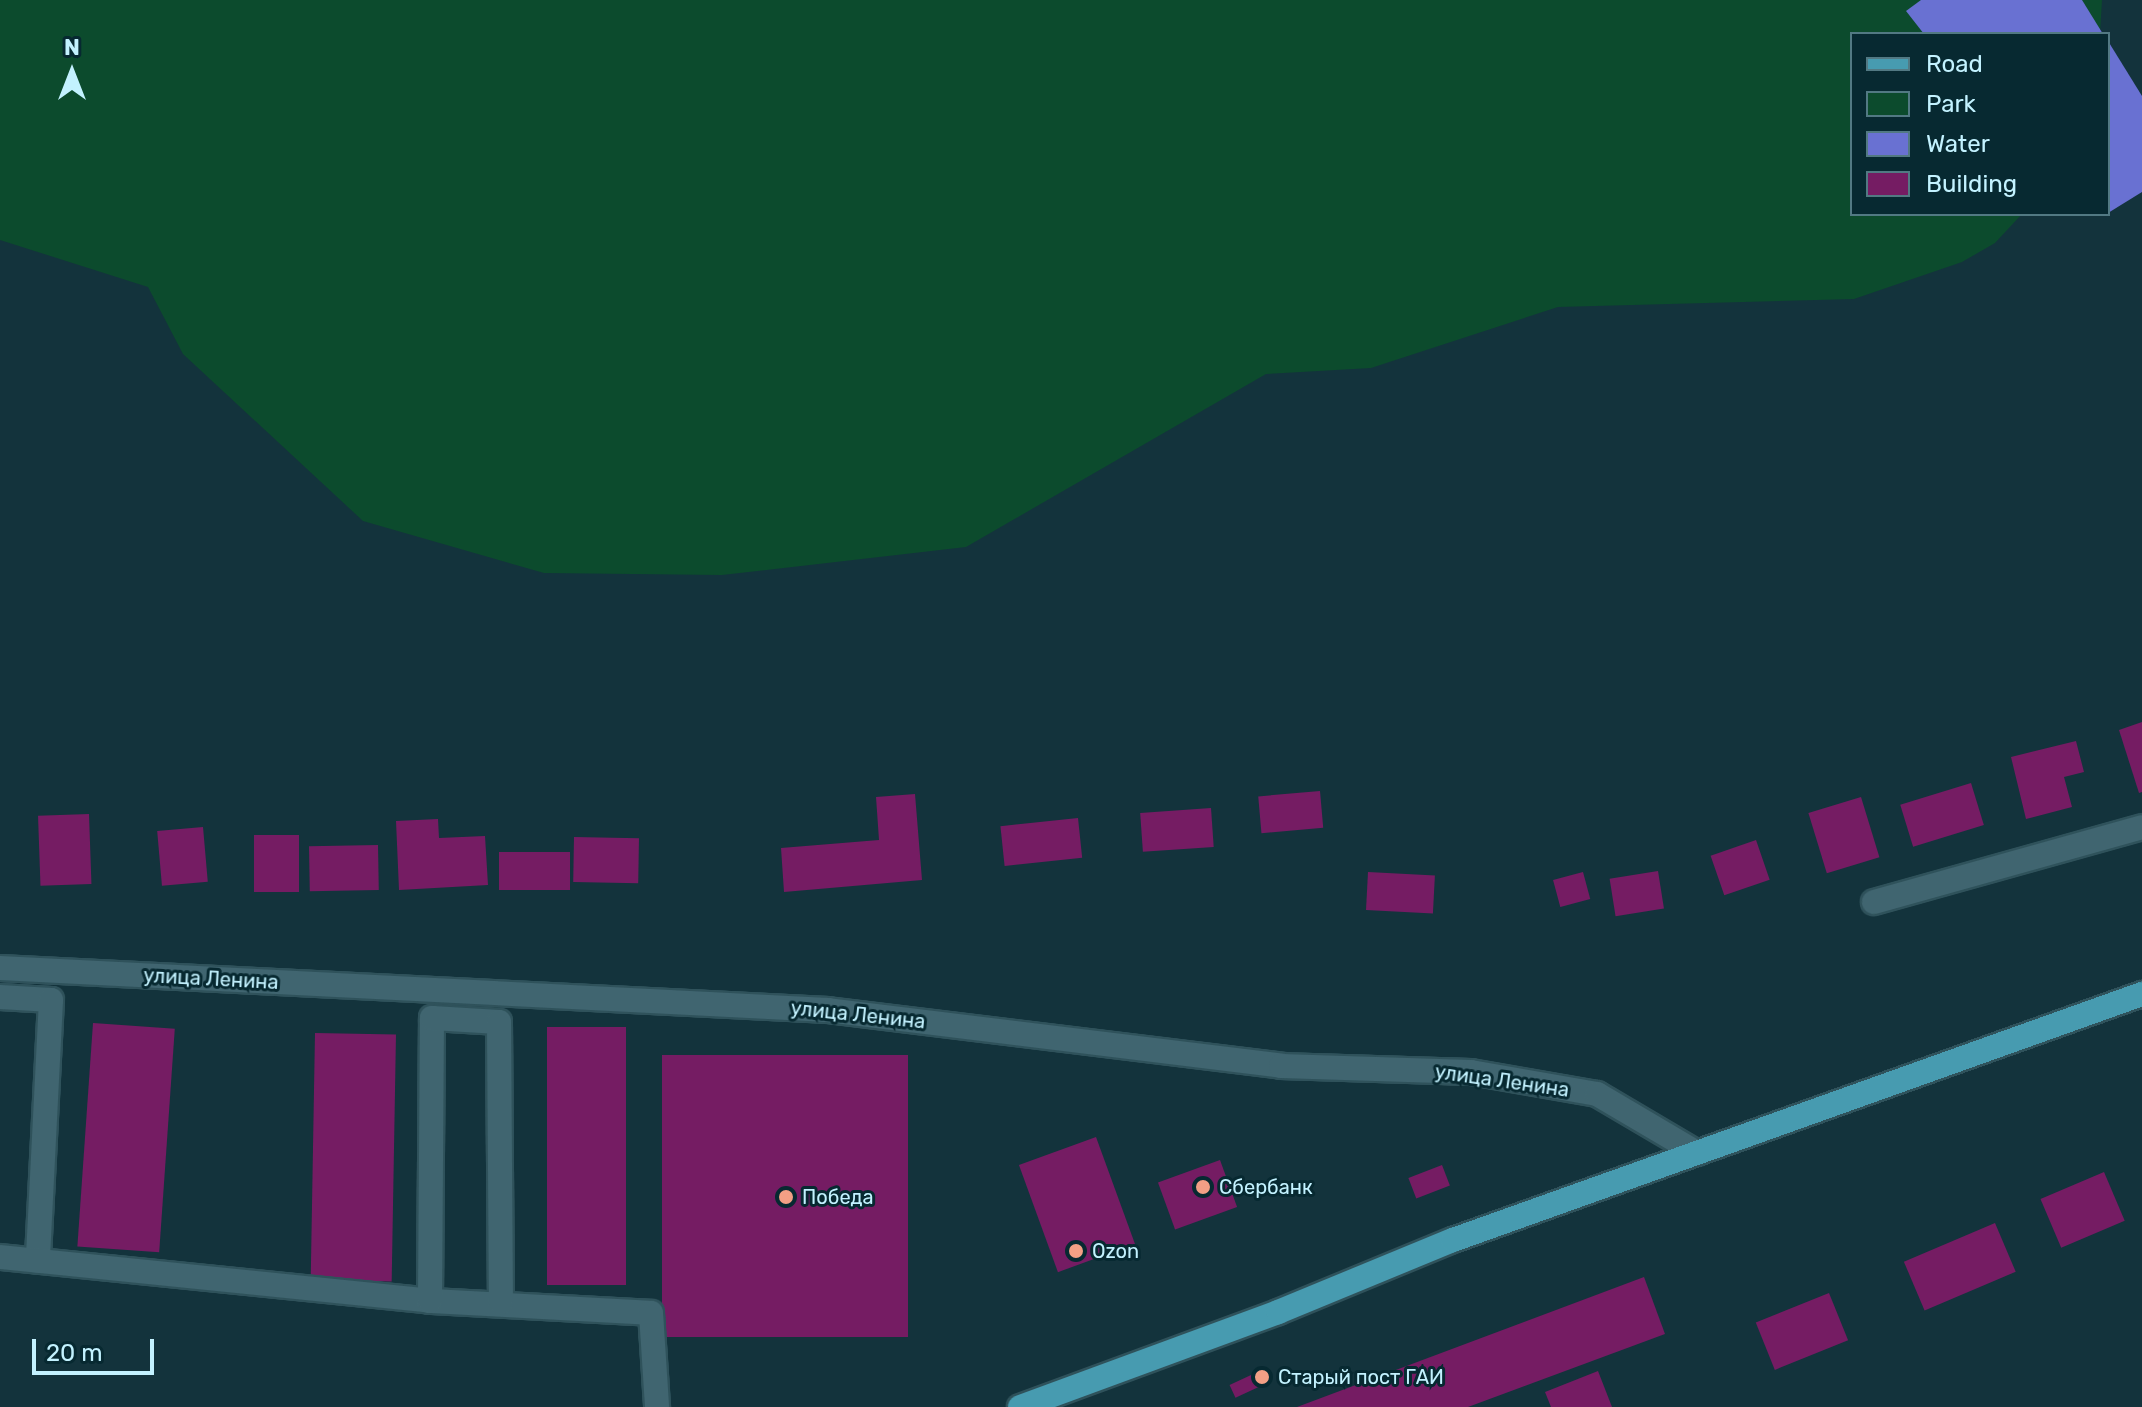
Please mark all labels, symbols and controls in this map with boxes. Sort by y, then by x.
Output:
north arrow [32,32,112,112]
legend [1850,32,2110,216]
text: N [64,34,80,61]
text: Road [1926,50,1983,78]
text: Park [1926,90,1976,118]
text: Water [1926,130,1990,158]
text: Building [1926,170,2017,198]
street label: улица Ленина [143,963,279,995]
street label: улица Ленина [789,996,927,1034]
street label: улица Ленина [1433,1060,1571,1102]
place label: Сбербанк [1219,1175,1313,1199]
marker: Сбербанк [1194,1178,1212,1196]
place label: Победа [802,1185,874,1209]
marker: Победа [777,1188,795,1206]
place label: Ozon [1092,1239,1139,1263]
marker: Ozon [1067,1242,1085,1260]
scale bar [36,1323,158,1373]
text: 20 m [46,1339,103,1367]
place label: Старый пост ГАИ [1278,1365,1444,1389]
marker: Старый пост ГАИ [1253,1368,1271,1386]

